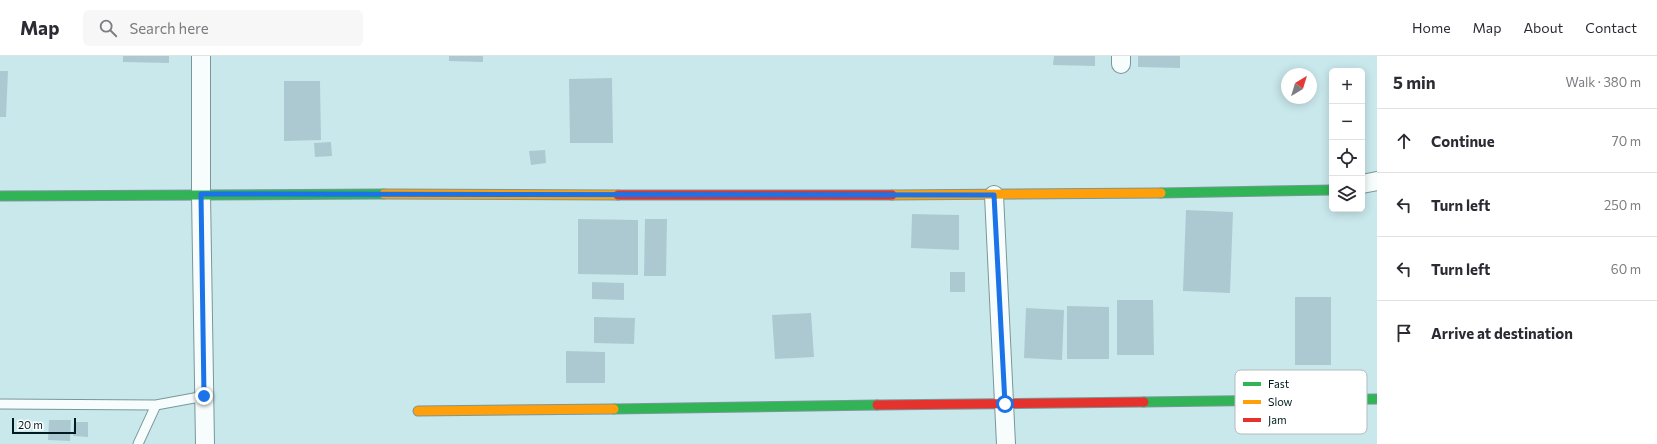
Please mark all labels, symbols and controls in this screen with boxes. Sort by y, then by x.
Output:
search box [83,10,363,46]
text: Map [20,16,59,39]
icon: search [97,17,119,39]
text: Search here [129,19,209,37]
text: Home [1412,19,1451,36]
text: Map [1473,19,1501,36]
text: About [1523,19,1563,36]
text: Contact [1585,19,1637,36]
north arrow [1281,68,1317,104]
map controls [1329,68,1365,212]
button: + [1329,68,1365,104]
text: 5 min [1393,72,1436,93]
text: Walk · 380 m [1566,74,1641,90]
button: − [1329,104,1365,140]
icon: ahead [1393,130,1415,152]
text: Continue [1431,132,1495,150]
text: 70 m [1612,133,1641,149]
button: locate [1329,140,1365,176]
button: layers [1329,176,1365,212]
icon: left [1393,194,1415,216]
text: Turn left [1431,196,1490,214]
text: 250 m [1604,197,1641,213]
icon: left [1393,258,1415,280]
text: Turn left [1431,260,1490,278]
text: 60 m [1611,261,1641,277]
icon: arrive [1393,322,1415,344]
text: Arrive at destination [1431,324,1573,342]
legend [1235,370,1367,434]
text: Fast [1268,377,1290,390]
route end [195,387,213,405]
route start [996,395,1014,413]
text: Slow [1268,395,1293,408]
text: Jam [1268,413,1287,427]
scale bar [12,416,76,435]
text: 20 m [18,418,43,431]

